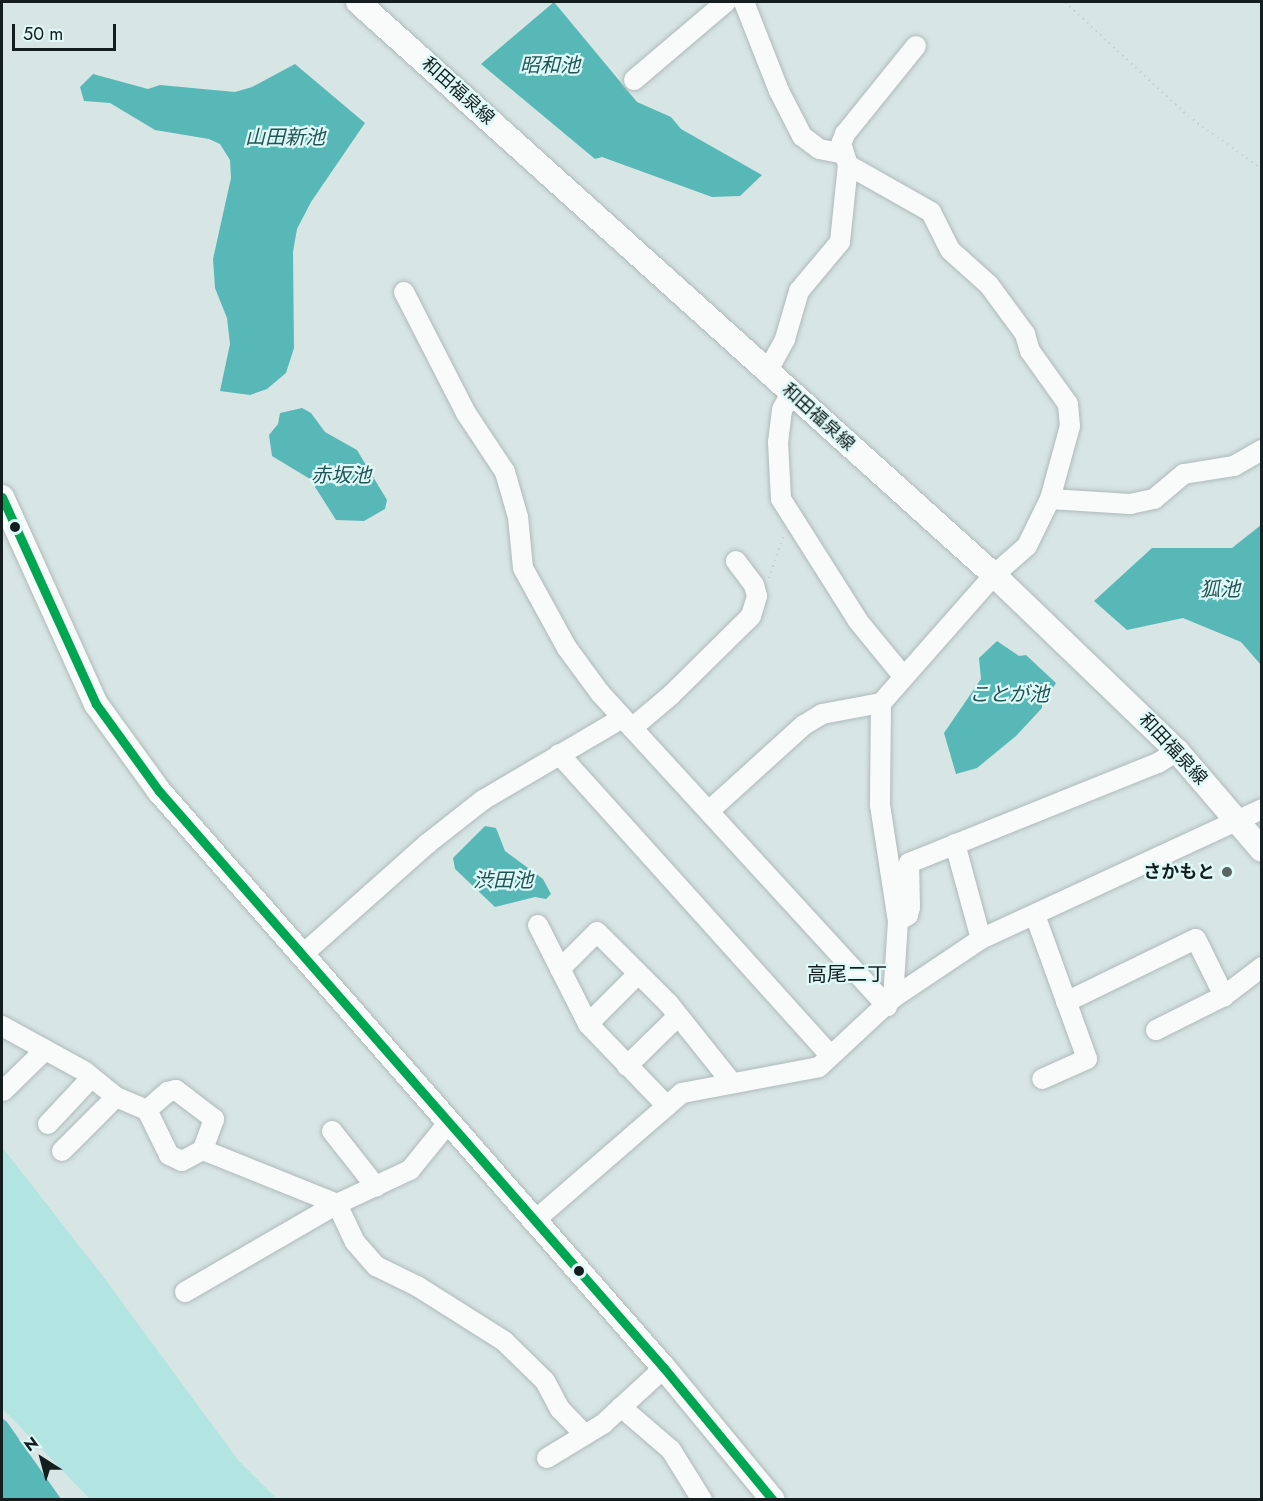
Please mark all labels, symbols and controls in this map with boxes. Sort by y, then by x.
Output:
scale bar [15,12,118,50]
text: 50 m [23,21,63,47]
street label: 和田福泉線 [417,53,499,129]
water label: 昭和池 [520,53,580,77]
water label: 山田新池 [245,125,325,149]
street label: 和田福泉線 [777,379,859,455]
water label: 赤坂池 [311,463,371,487]
unlabelled marker [9,521,21,533]
water label: 狐池 [1200,577,1240,601]
water label: ことが池 [969,682,1049,706]
street label: 和田福泉線 [1134,709,1212,789]
place label: さかもと [1143,861,1215,883]
marker: さかもと [1220,865,1234,879]
water label: 渋田池 [473,868,533,892]
district label: 高尾二丁 [807,962,887,986]
unlabelled marker [573,1265,585,1277]
north arrow [12,1429,72,1489]
text: N [19,1431,43,1457]

